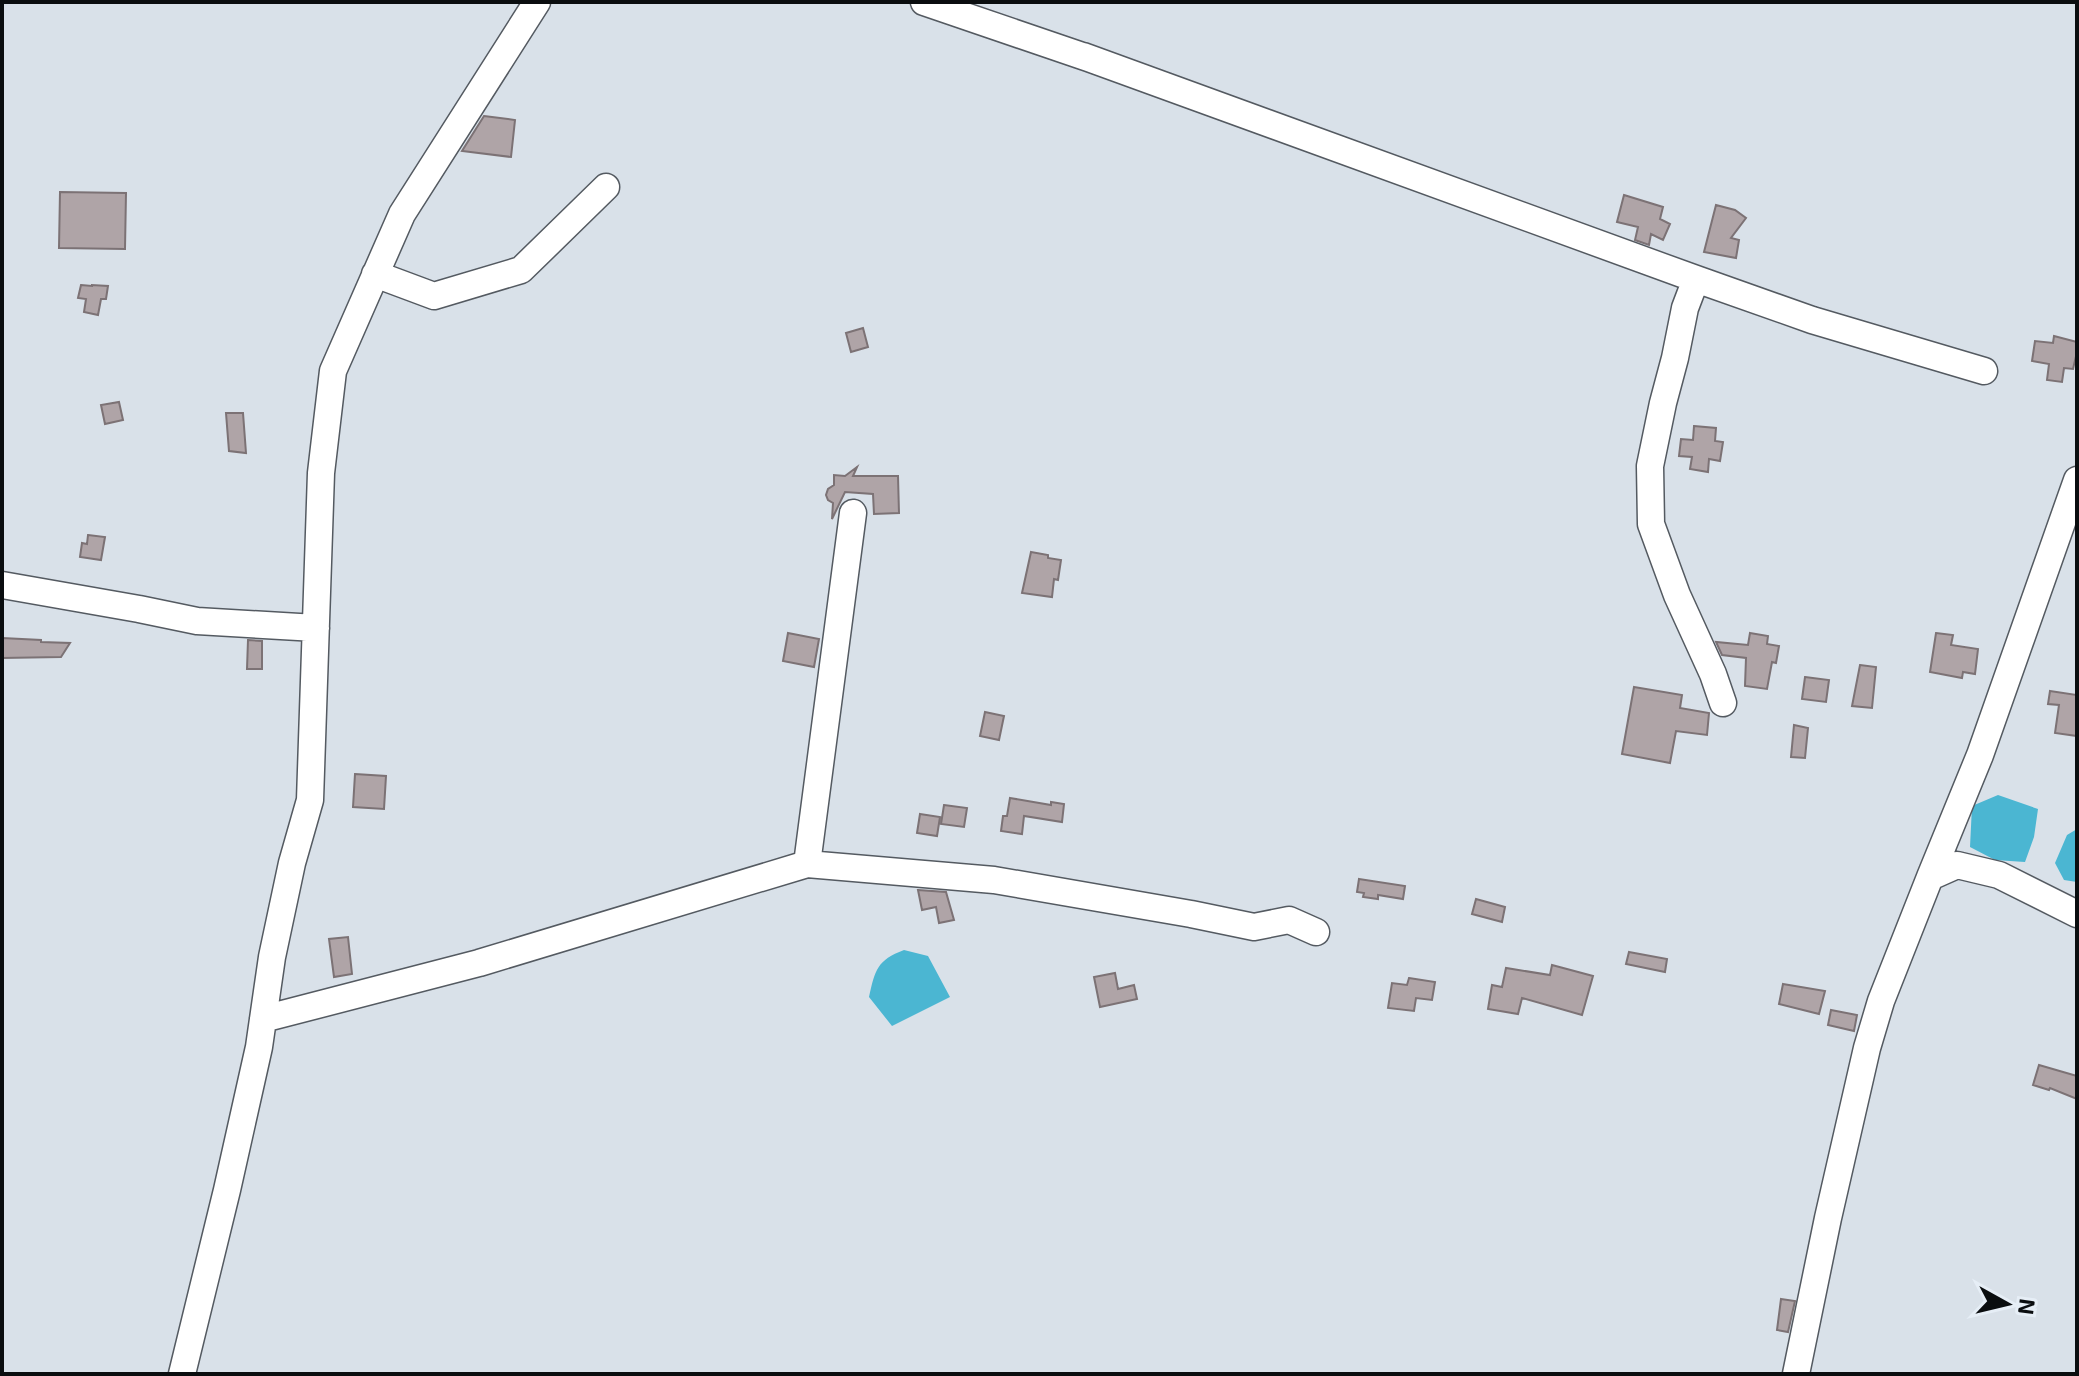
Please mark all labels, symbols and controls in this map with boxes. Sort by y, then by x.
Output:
north arrow [1967,1264,2047,1344]
text: N [2014,1297,2042,1317]

